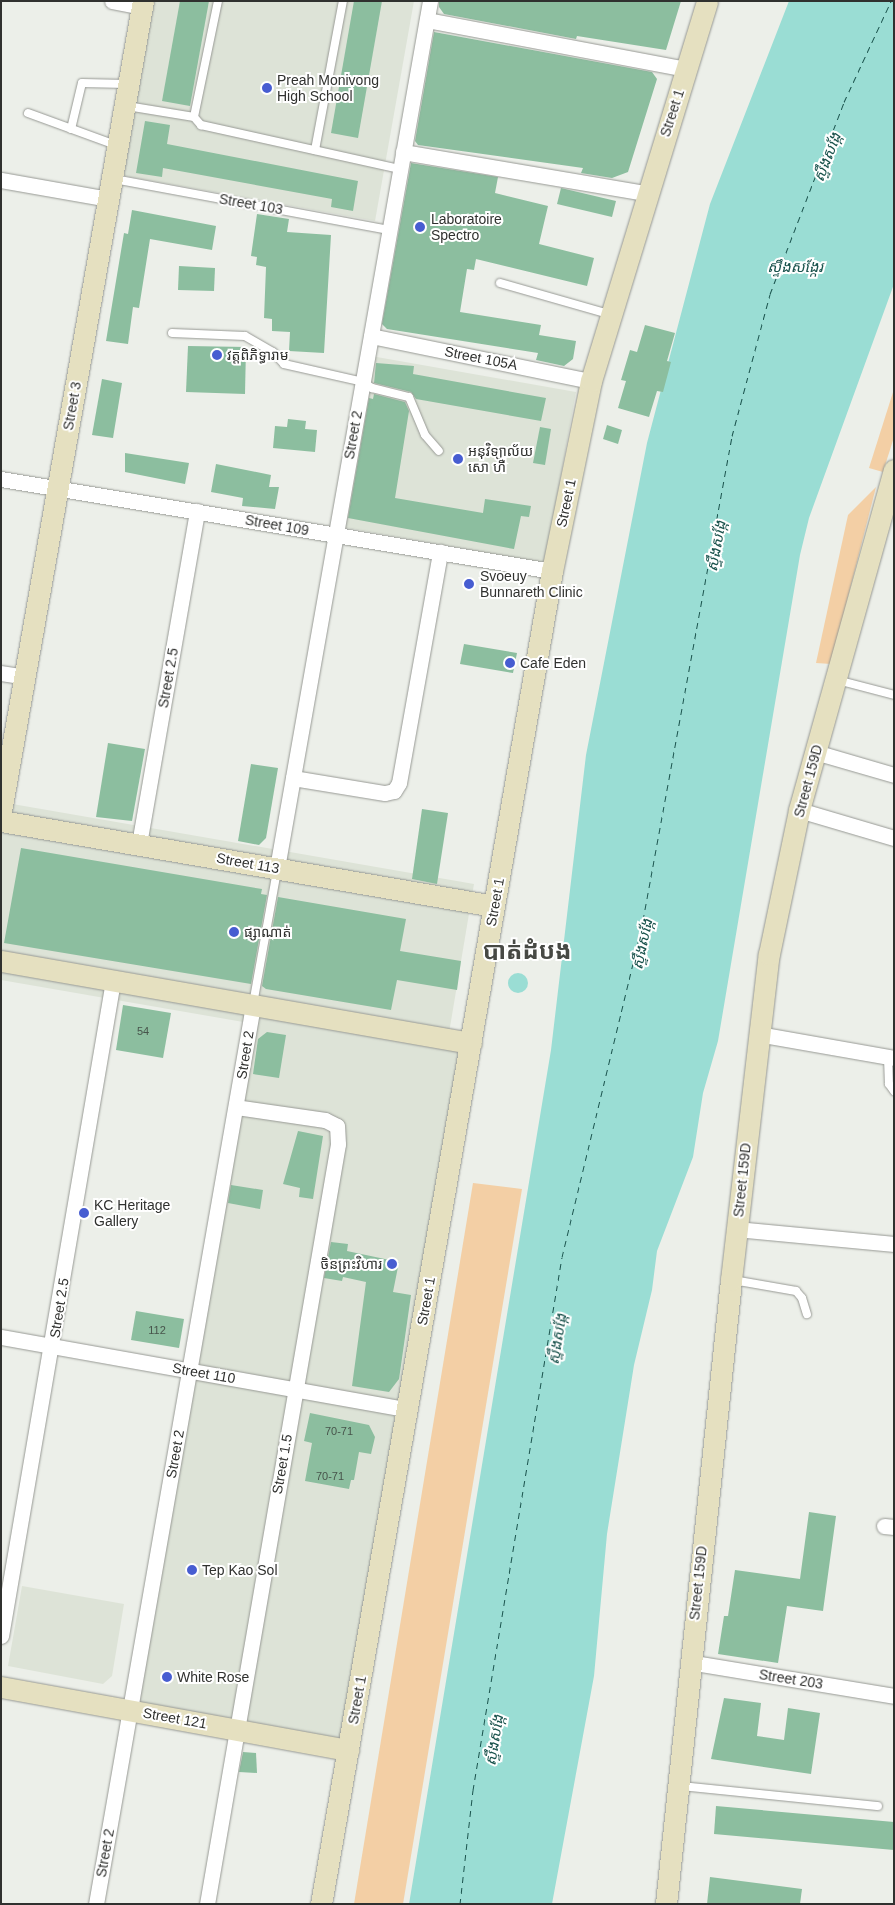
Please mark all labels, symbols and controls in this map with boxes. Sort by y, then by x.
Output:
place label: Preah Monivong High School [277,72,379,104]
marker: Preah Monivong High School [261,82,273,94]
street label: Street 1 [656,87,688,139]
water label: ស្ទឹងសង្កែ [809,130,845,184]
street label: Street 103 [218,190,284,218]
place label: Laboratoire Spectro [431,211,502,243]
marker: Laboratoire Spectro [413,220,427,234]
water label: ស្ទឹងសង្កែរ [767,258,823,276]
street label: Street 105A [443,343,519,373]
place label: វត្តពិភិទ្ធារាម [227,347,289,363]
marker: វត្តពិភិទ្ធារាម [211,349,223,361]
street label: Street 3 [59,380,85,432]
street label: Street 2 [340,409,366,461]
place label: អនុវិទ្យាល័យ សោ ហឺ [468,443,533,476]
marker: អនុវិទ្យាល័យ សោ ហឺ [452,453,464,465]
street label: Street 1 [553,477,579,529]
street label: Street 109 [244,511,310,539]
water label: ស្ទឹងសង្កែ [703,519,729,573]
place label: Svoeuy Bunnareth Clinic [480,568,583,600]
marker: Svoeuy Bunnareth Clinic [462,577,476,591]
street label: Street 2.5 [154,647,182,709]
place label: Cafe Eden [520,655,586,671]
marker: Cafe Eden [504,657,516,669]
street label: Street 159D [790,743,826,819]
street label: Street 113 [215,849,281,877]
street label: Street 1 [482,876,508,928]
water label: ស្ទឹងសង្កែ [628,917,656,971]
place label: ផ្សាណាត់ [244,924,291,940]
marker: ផ្សាណាត់ [228,926,240,938]
district label: បាត់ដំបង [482,937,572,965]
house number: 54 [137,1024,149,1038]
street label: Street 2 [233,1029,257,1081]
street label: Street 159D [730,1142,754,1218]
place label: KC Heritage Gallery [94,1197,170,1230]
marker: KC Heritage Gallery [78,1207,90,1219]
place label: ចិនព្រះវិហារ [321,1256,382,1272]
marker: ចិនព្រះវិហារ [386,1258,398,1270]
street label: Street 1 [413,1275,439,1327]
street label: Street 2.5 [46,1277,72,1339]
water label: ស្ទឹងសង្កែ [544,1312,570,1366]
house number: 112 [148,1323,166,1337]
street label: Street 110 [171,1359,237,1387]
house number: 70-71 [325,1424,353,1438]
street label: Street 2 [162,1428,188,1480]
street label: Street 1.5 [268,1433,296,1495]
house number: 70-71 [316,1469,344,1483]
street label: Street 159D [686,1545,710,1621]
place label: Tep Kao Sol [202,1562,277,1578]
marker: Tep Kao Sol [186,1564,198,1576]
street label: Street 203 [758,1666,824,1692]
place label: White Rose [177,1669,249,1685]
marker: White Rose [161,1671,173,1683]
street label: Street 1 [344,1674,370,1726]
street label: Street 121 [142,1704,208,1732]
water label: ស្ទឹងសង្កែ [481,1713,507,1767]
street label: Street 2 [92,1827,118,1879]

